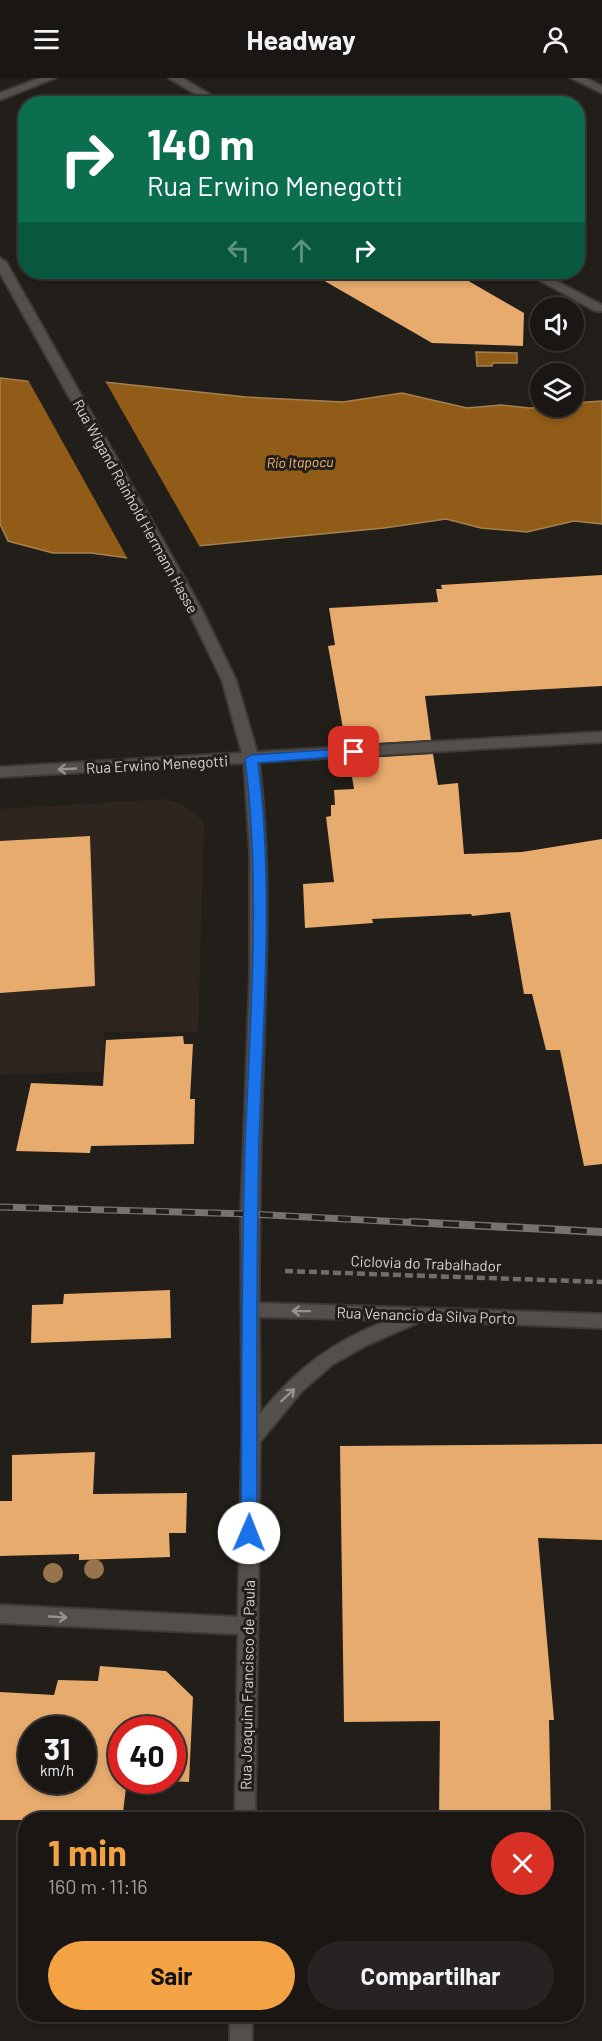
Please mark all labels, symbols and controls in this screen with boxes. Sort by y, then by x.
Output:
icon: menu [30,23,63,56]
text: Headway [247,23,356,55]
icon: person [539,23,572,56]
text: 140 m [147,118,255,168]
icon: right [48,120,126,198]
text: Rua Erwino Menegotti [147,169,403,201]
icon: left [222,234,255,267]
icon: ahead [285,234,318,267]
icon: right [348,234,381,267]
map controls [530,297,584,417]
button: sound [530,297,584,351]
button: layers [530,363,584,417]
street label: Rua Wigand Reinhold Hermann Hasse [70,396,202,616]
water label: Rio Itapocu [266,453,334,471]
pin [328,726,379,777]
icon: arrive [337,735,370,768]
street label: Rua Erwino Menegotti [86,751,228,777]
one-way arrow [57,763,77,774]
street label: Ciclovia do Trabalhador [350,1251,502,1275]
street label: Rua Venancio da Silva Porto [336,1303,516,1327]
one-way arrow [292,1305,312,1317]
one-way arrow [280,1388,295,1402]
position arrow [217,1501,281,1565]
street label: Rua Joaquim Francisco de Paula [236,1580,258,1790]
one-way arrow [48,1612,68,1623]
speed limit sign: 40 [108,1716,186,1794]
text: 31 [44,1730,70,1766]
text: km/h [40,1761,74,1779]
text: 1 min [48,1830,127,1873]
button: close [491,1832,554,1895]
text: 160 m · 11:16 [48,1874,147,1898]
button: Sair [48,1941,295,2010]
button: Compartilhar [307,1941,554,2010]

